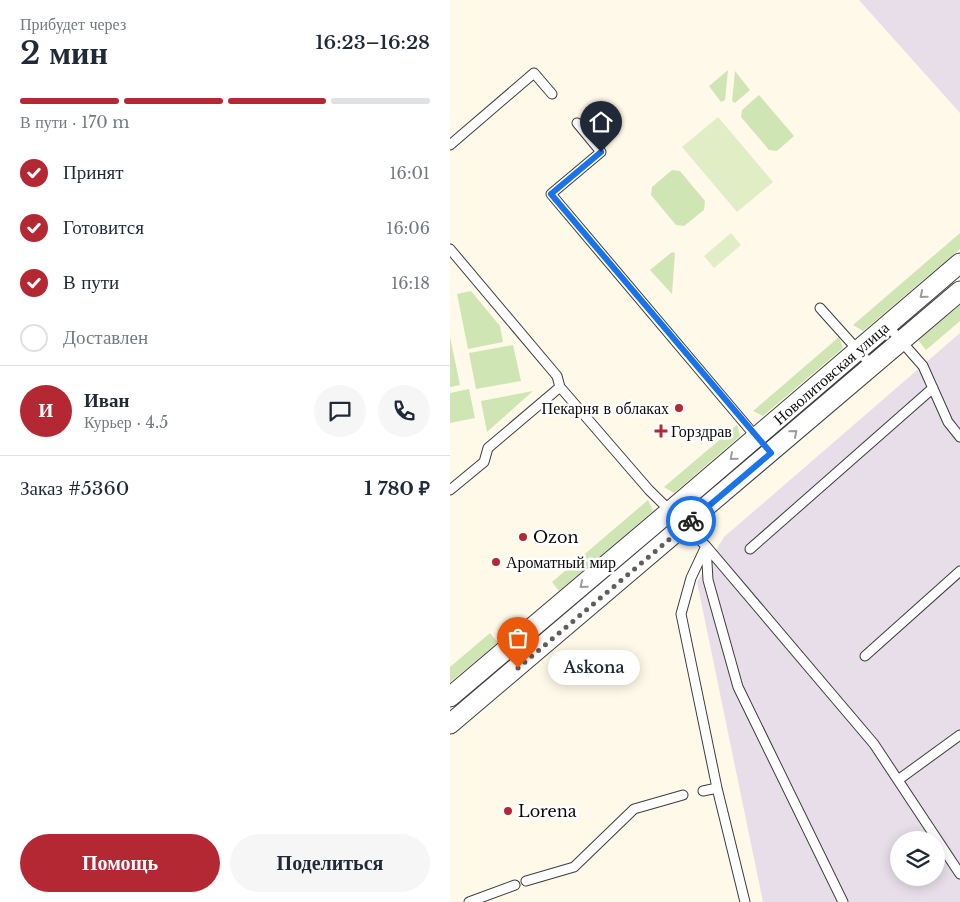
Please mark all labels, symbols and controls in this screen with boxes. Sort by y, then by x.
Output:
text: Прибудет через [20,14,126,34]
text: 16:23–16:28 [315,31,430,54]
text: 2 мин [20,33,108,73]
pin [580,101,622,152]
icon: home [587,108,615,136]
text: В пути · 170 m [20,112,129,132]
icon: check [20,159,48,187]
text: Принят [63,161,124,184]
text: 16:01 [389,163,430,183]
icon: check [20,214,48,242]
text: Готовится [63,216,144,239]
text: 16:06 [386,218,430,238]
icon: check [20,269,48,297]
text: В пути [63,271,119,294]
text: 16:18 [391,273,430,293]
one-way arrow [920,289,929,297]
street label: Новолитовская улица [769,317,893,429]
text: Доставлен [63,326,148,349]
button: chat [314,385,366,437]
button: phone [378,385,430,437]
text: Иван [84,389,130,412]
place label: Пекарня в облаках [542,398,669,418]
text: И [39,399,53,422]
marker: Пекарня в облаках [673,402,685,414]
text: Курьер · 4.5 [84,412,168,432]
place label: Горздрав [671,421,732,441]
marker: Горздрав [655,425,667,437]
one-way arrow [789,430,798,439]
one-way arrow [730,451,739,460]
text: Заказ #5360 [20,477,129,500]
text: 1 780 ₽ [364,477,430,500]
courier [666,496,716,546]
icon: bike [677,507,705,535]
place label: Ozon [533,527,578,547]
marker: Ozon [517,531,529,543]
place label: Ароматный мир [506,552,616,572]
marker: Ароматный мир [490,556,502,568]
one-way arrow [579,580,588,589]
pin [497,617,539,668]
icon: bag [504,624,532,652]
callout: Askona [548,650,640,686]
text: Askona [563,657,625,677]
place label: Lorena [518,801,577,821]
marker: Lorena [502,805,514,817]
map controls [890,831,945,886]
button: layers [890,831,945,886]
button: Помощь [20,834,220,892]
button: Поделиться [230,834,430,892]

